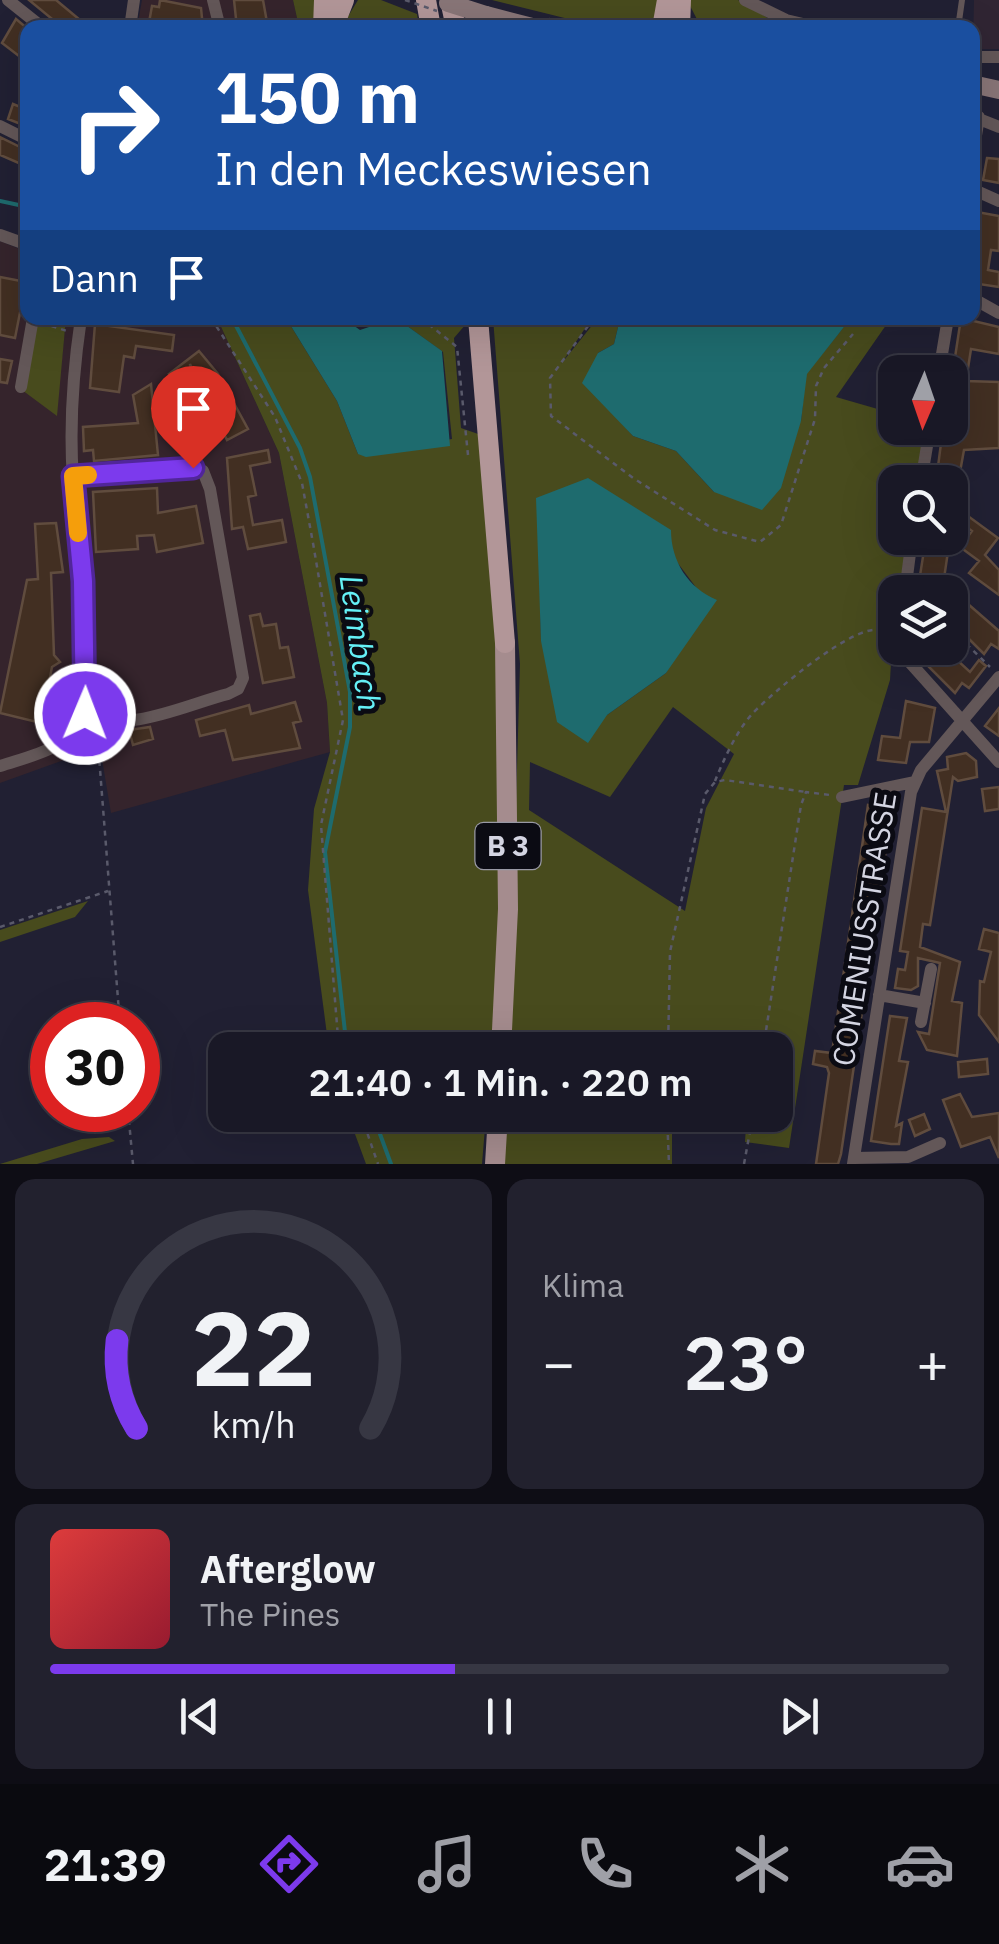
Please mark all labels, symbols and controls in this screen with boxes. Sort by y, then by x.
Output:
text: 150 m [215,51,420,142]
icon: right [50,60,180,190]
text: In den Meckeswiesen [215,139,652,197]
icon: arrive [159,250,214,305]
text: Dann [50,253,139,302]
north arrow [878,355,968,445]
map controls [878,355,968,665]
pin [151,366,236,469]
icon: arrive [166,381,221,436]
button: search [878,465,968,555]
water label: Leimbach [331,572,391,714]
button: layers [878,575,968,665]
position arrow [33,662,137,766]
street label: COMENIUSSTRASSE [823,789,904,1068]
road number: B 3 [476,823,540,869]
speed limit sign: 30 [30,1002,160,1132]
text: 21:40 · 1 Min. · 220 m [309,1057,692,1106]
text: Klima [542,1264,624,1306]
text: 22 [191,1279,316,1415]
text: 23° [683,1313,808,1411]
text: − [542,1327,575,1398]
text: + [916,1327,949,1398]
text: km/h [211,1401,296,1448]
text: Afterglow [200,1544,376,1593]
text: The Pines [200,1593,340,1635]
icon: previous [172,1689,227,1744]
icon: pause [472,1689,527,1744]
icon: next [772,1689,827,1744]
icon: directions [254,1829,324,1899]
icon: music [412,1829,482,1899]
icon: phone [570,1829,640,1899]
icon: climate [727,1829,797,1899]
icon: car [885,1829,955,1899]
text: 21:39 [44,1835,167,1893]

